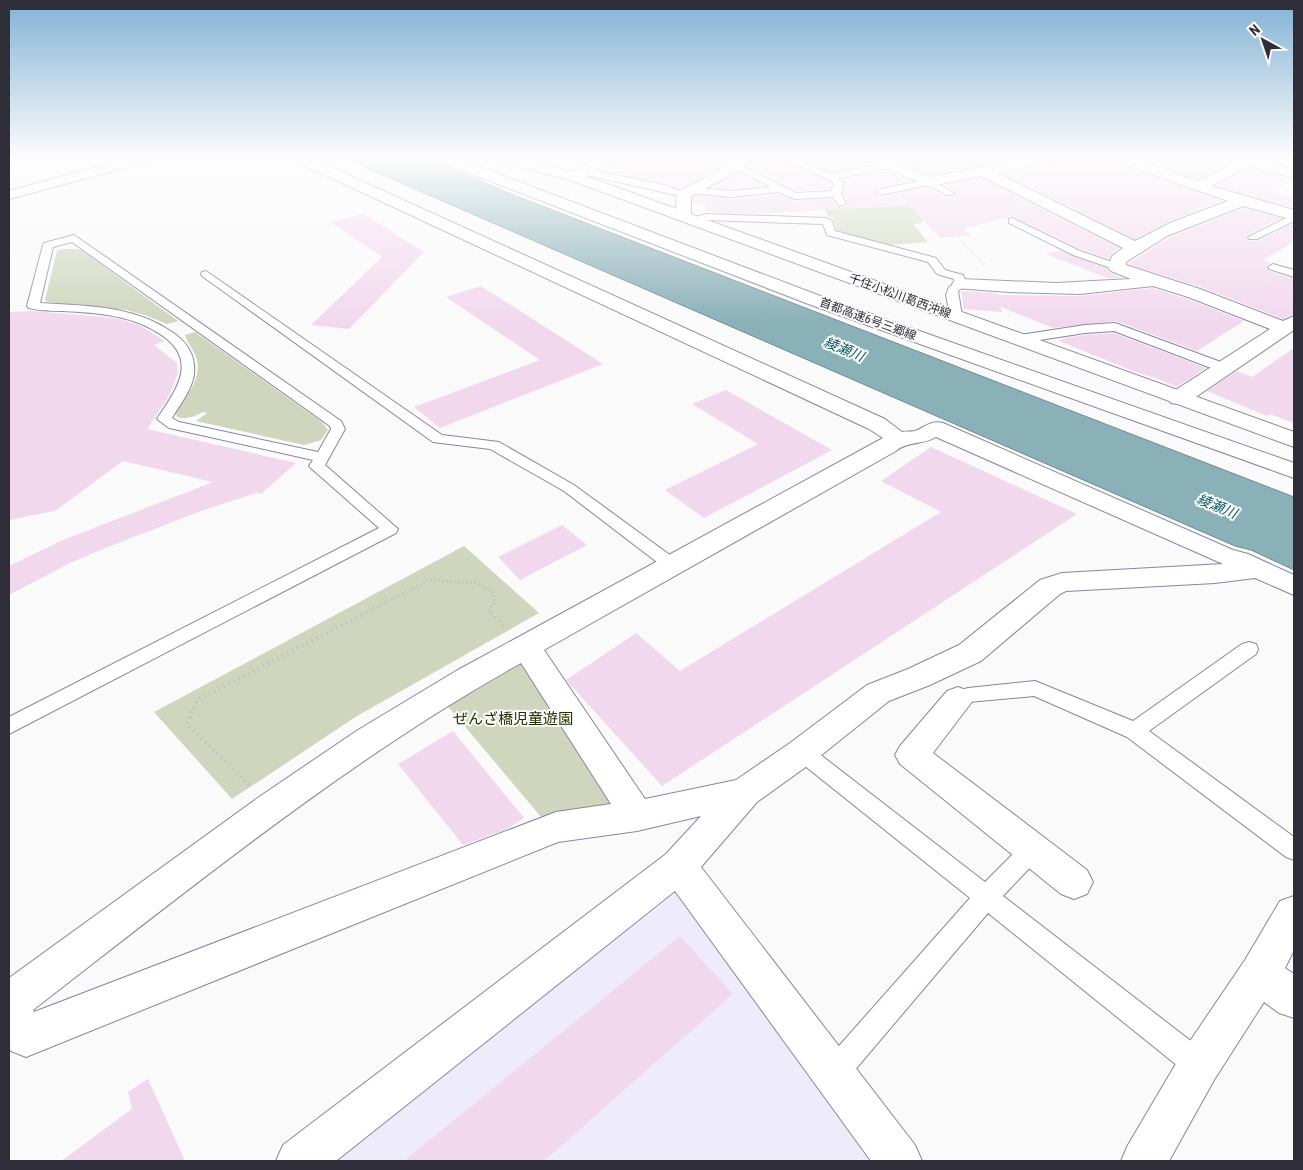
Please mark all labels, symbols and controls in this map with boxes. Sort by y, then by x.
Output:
north arrow [1238,15,1288,65]
text: N [1246,21,1263,39]
street label: 千住小松川葛西沖線 [847,271,953,321]
street label: 首都高速6号三郷線 [818,295,918,343]
water label: 綾瀬川 [822,333,868,365]
water label: 綾瀬川 [1195,490,1241,522]
park label: ぜんざ橋児童遊園 [453,710,573,728]

